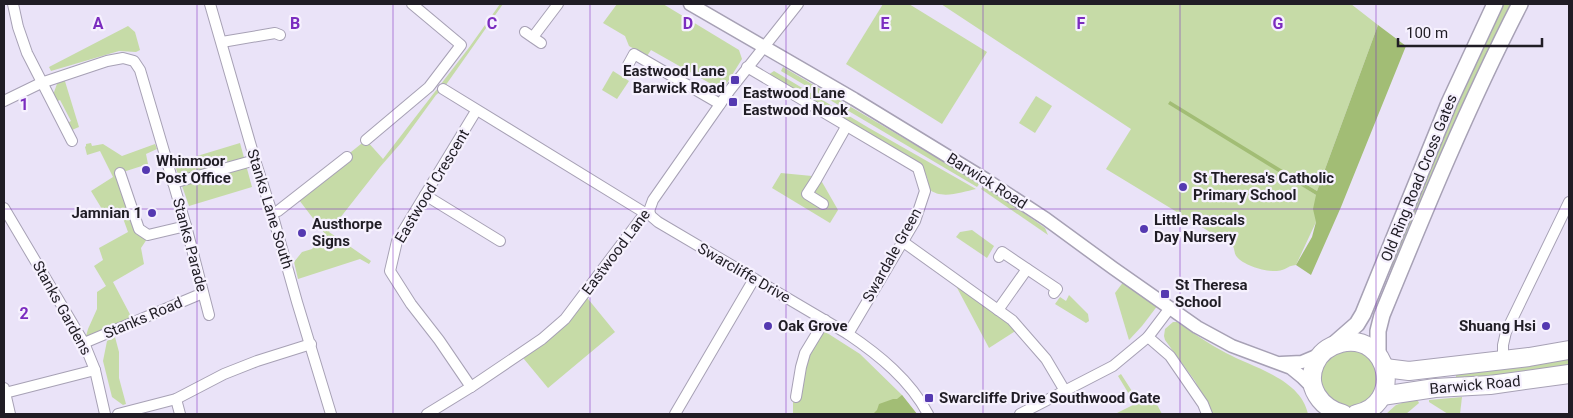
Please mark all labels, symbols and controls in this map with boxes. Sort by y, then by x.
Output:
text: A [93,14,104,33]
text: B [290,14,300,33]
text: C [487,14,497,33]
text: D [683,14,693,33]
text: E [881,14,890,33]
text: F [1077,14,1086,33]
text: G [1273,14,1284,33]
scale bar [1398,15,1542,47]
text: 100 m [1406,24,1448,42]
place label: Eastwood Lane Barwick Road [623,62,725,97]
marker: Eastwood Lane Barwick Road [729,74,741,86]
place label: Eastwood Lane Eastwood Nook [743,84,849,119]
street label: Old Ring Road Cross Gates [1377,92,1461,264]
text: 1 [19,95,29,114]
marker: Eastwood Lane Eastwood Nook [727,96,739,108]
street label: Eastwood Crescent [391,126,473,246]
street label: Stanks Lane South [243,147,297,271]
street label: Barwick Road [944,149,1030,213]
place label: Whinmoor Post Office [156,152,231,187]
marker: Whinmoor Post Office [140,164,152,176]
place label: St Theresa's Catholic Primary School [1193,169,1334,204]
marker: St Theresa's Catholic Primary School [1177,181,1189,193]
street label: Stanks Parade [169,196,211,294]
place label: Jamnian 1 [71,204,142,222]
street label: Swardale Green [859,205,925,305]
street label: Eastwood Lane [578,206,654,298]
marker: Jamnian 1 [146,207,158,219]
place label: Little Rascals Day Nursery [1154,211,1245,246]
place label: Austhorpe Signs [312,215,382,250]
marker: Little Rascals Day Nursery [1138,223,1150,235]
marker: Austhorpe Signs [296,227,308,239]
street label: Swarcliffe Drive [694,239,794,307]
street label: Stanks Gardens [29,258,95,358]
place label: St Theresa School [1175,276,1248,311]
marker: St Theresa School [1159,288,1171,300]
street label: Stanks Road [101,293,185,343]
text: 2 [19,304,29,323]
place label: Oak Grove [778,317,848,335]
place label: Shuang Hsi [1459,317,1536,335]
marker: Oak Grove [762,320,774,332]
marker: Shuang Hsi [1540,320,1552,332]
street label: Barwick Road [1429,372,1521,398]
place label: Swarcliffe Drive Southwood Gate [939,389,1160,407]
marker: Swarcliffe Drive Southwood Gate [923,392,935,404]

